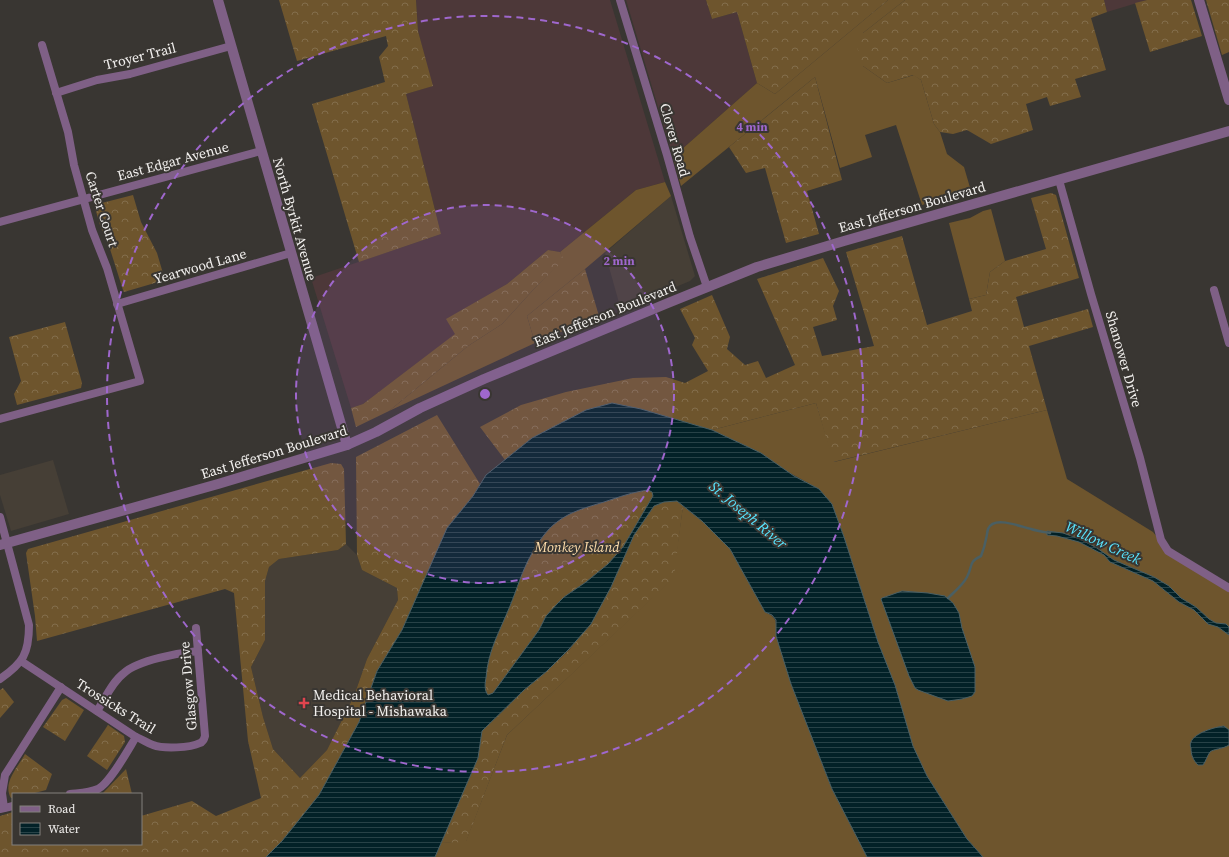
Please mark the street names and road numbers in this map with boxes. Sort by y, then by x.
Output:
street label: Troyer Trail [102,37,178,75]
street label: Clover Road [655,101,695,179]
street label: East Edgar Avenue [115,136,231,186]
street label: North Byrkit Avenue [268,155,322,283]
street label: Carter Court [80,169,124,250]
street label: East Jefferson Boulevard [836,176,988,238]
street label: Yearwood Lane [151,243,249,289]
street label: East Jefferson Boulevard [531,276,679,352]
street label: Shanower Drive [1101,309,1147,409]
street label: East Jefferson Boulevard [198,420,350,484]
street label: Glasgow Drive [174,641,202,731]
street label: Trossicks Trail [72,674,160,738]

